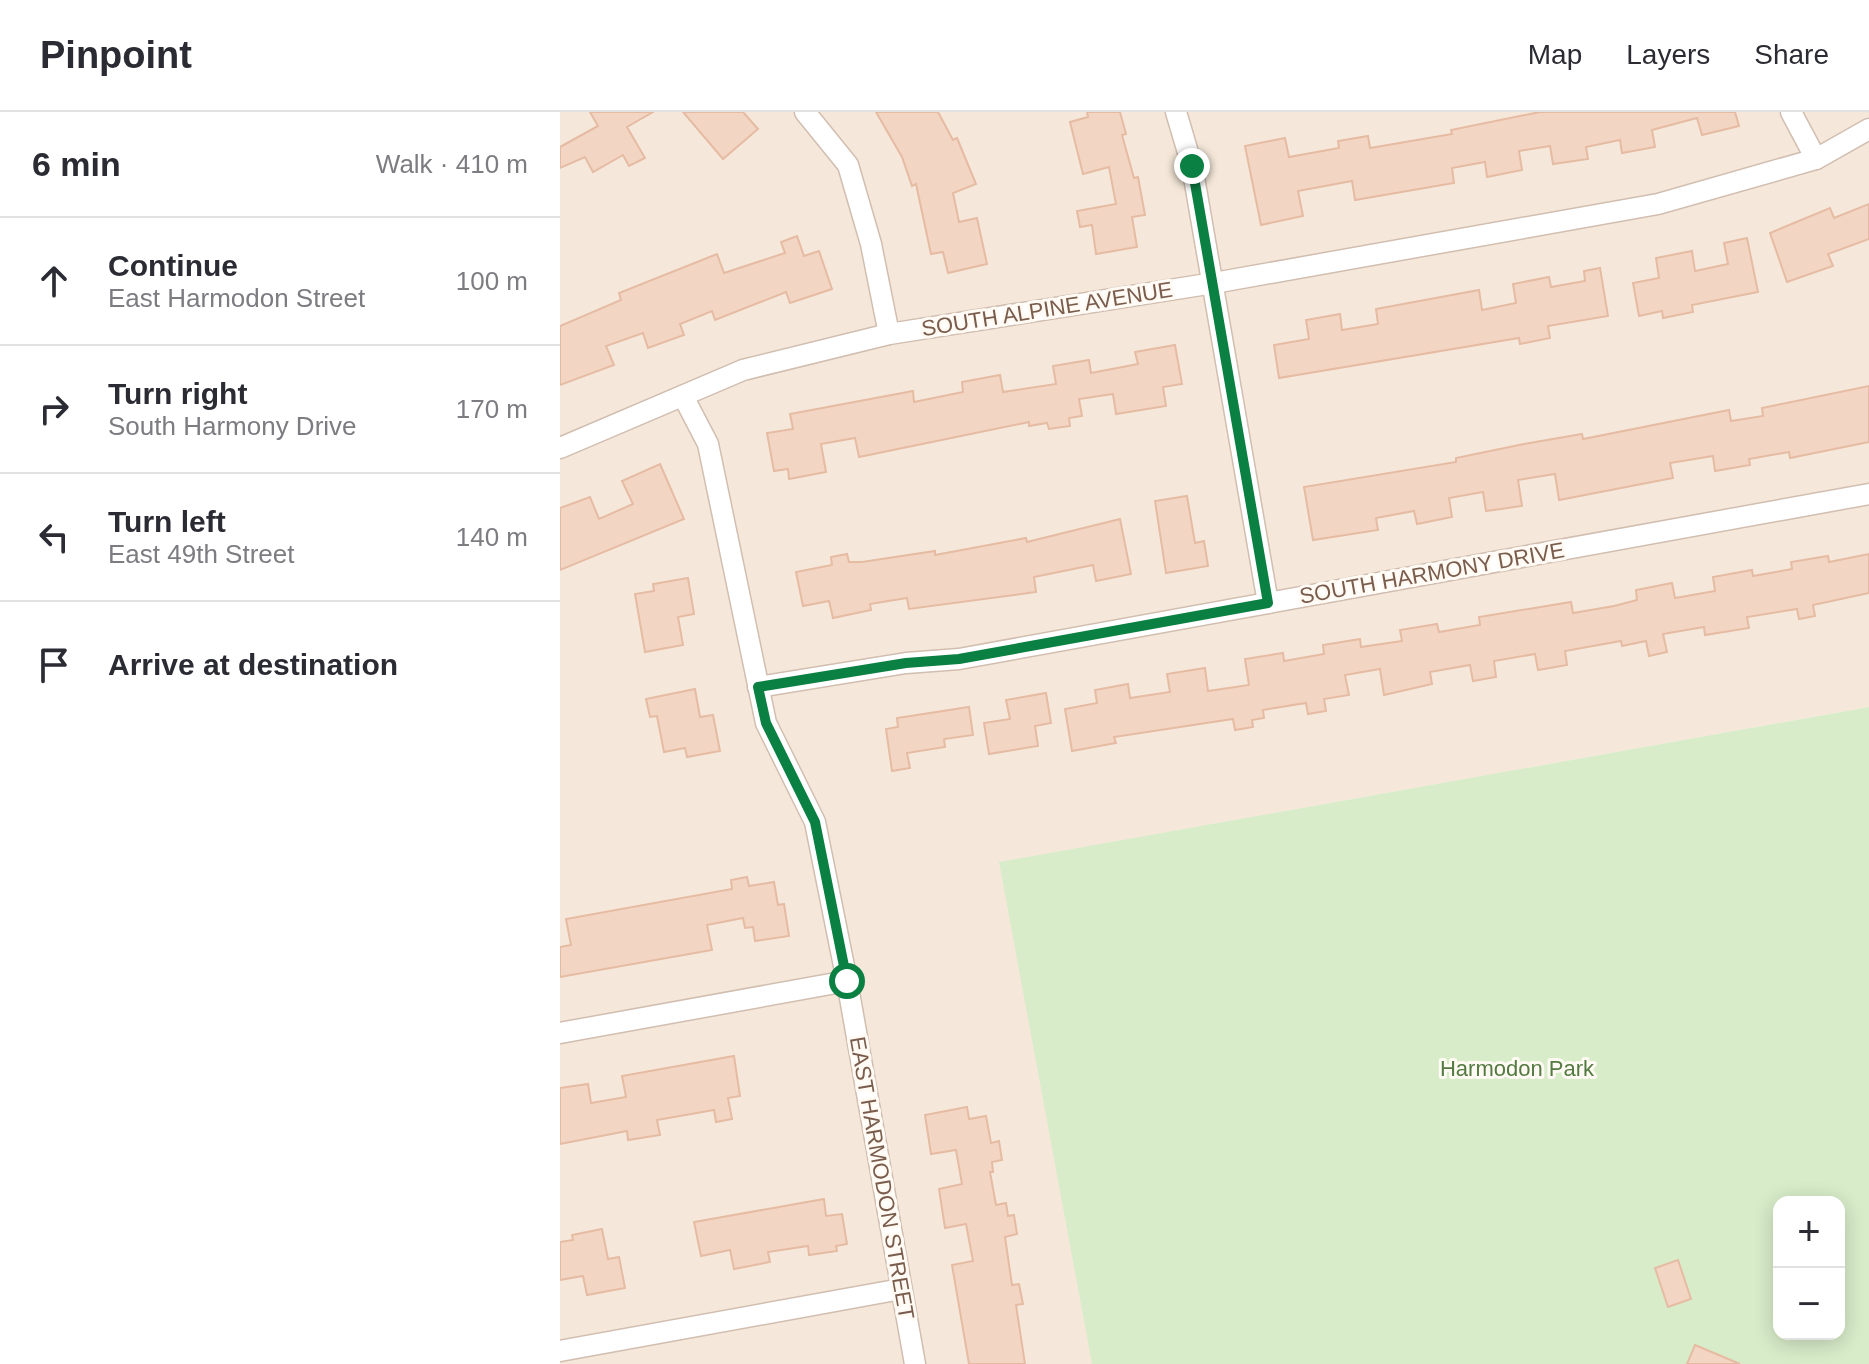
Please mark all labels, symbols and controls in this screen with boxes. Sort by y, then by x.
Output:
text: Pinpoint [40,34,192,76]
text: Map [1528,39,1582,70]
text: Layers [1626,39,1710,70]
text: Share [1754,39,1829,70]
text: 6 min [32,145,121,183]
route end [1174,148,1210,184]
text: Walk · 410 m [376,149,528,179]
text: Continue [108,249,238,282]
icon: ahead [32,259,76,303]
text: 100 m [456,266,528,296]
street label: SOUTH ALPINE AVENUE [920,277,1174,341]
text: East Harmodon Street [108,283,365,313]
text: Turn right [108,377,247,410]
icon: right [32,387,76,431]
text: 170 m [456,394,528,424]
text: South Harmony Drive [108,411,357,441]
text: Turn left [108,505,226,538]
icon: left [32,515,76,559]
text: 140 m [456,522,528,552]
street label: SOUTH HARMONY DRIVE [1298,537,1566,609]
text: East 49th Street [108,539,294,569]
icon: arrive [32,643,76,687]
text: Arrive at destination [108,648,398,681]
route start [829,963,865,999]
street label: EAST HARMODON STREET [845,1035,919,1321]
park label: Harmodon Park [1440,1056,1595,1081]
map controls [1773,1196,1845,1340]
button: + [1773,1196,1845,1268]
button: − [1773,1268,1845,1340]

